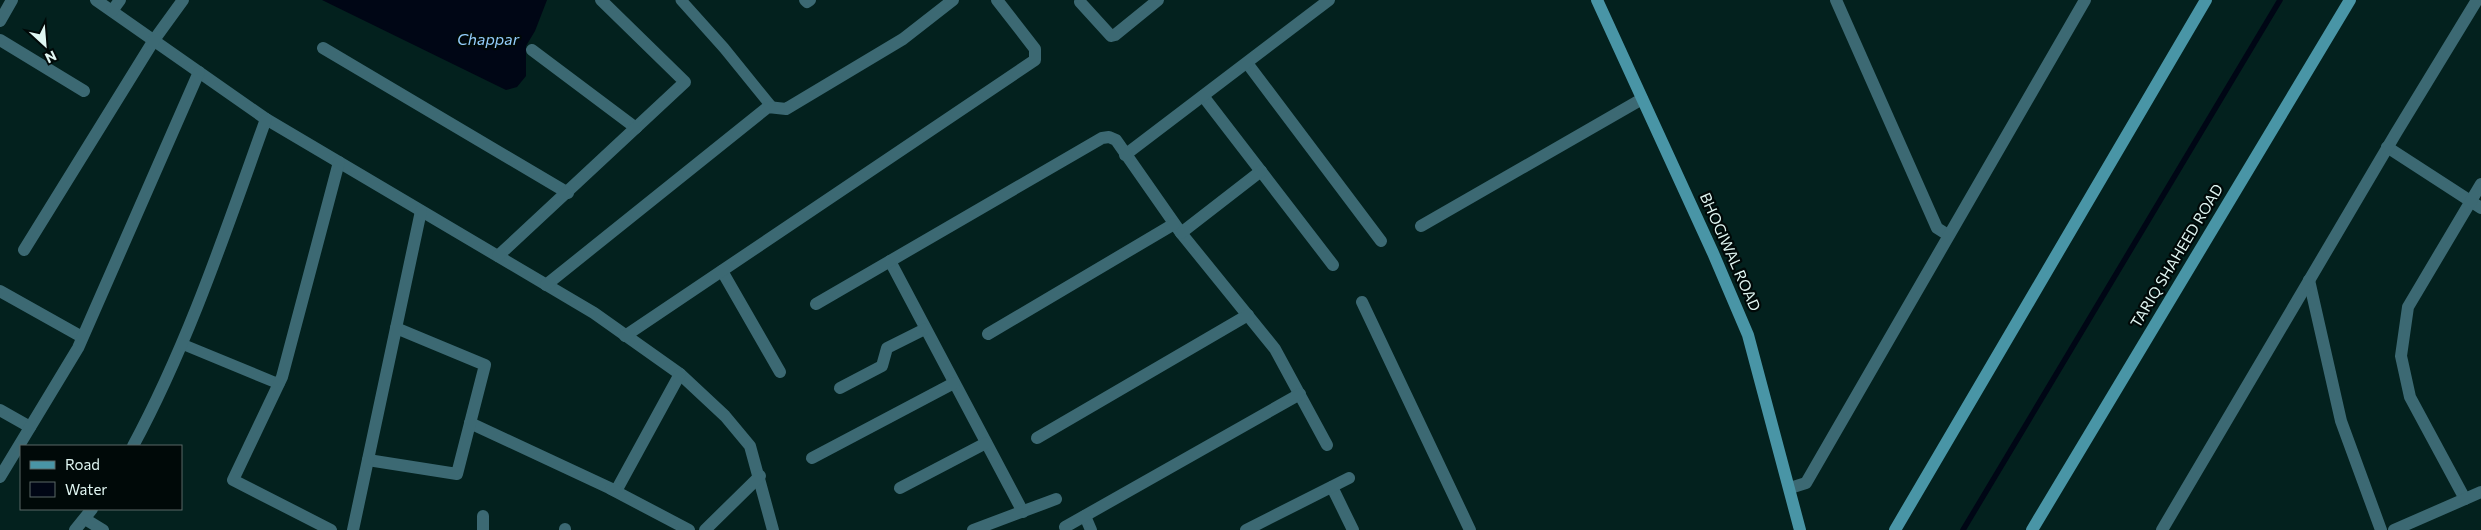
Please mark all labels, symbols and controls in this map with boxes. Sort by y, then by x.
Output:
north arrow [20,20,70,70]
water label: Chappar [457,29,520,48]
text: N [42,47,59,67]
street label: TARIQ SHAHEED ROAD [2126,180,2226,331]
street label: BHOGIWAL ROAD [1697,190,1765,313]
legend [20,445,182,510]
text: Road [65,455,100,473]
text: Water [65,480,107,498]

